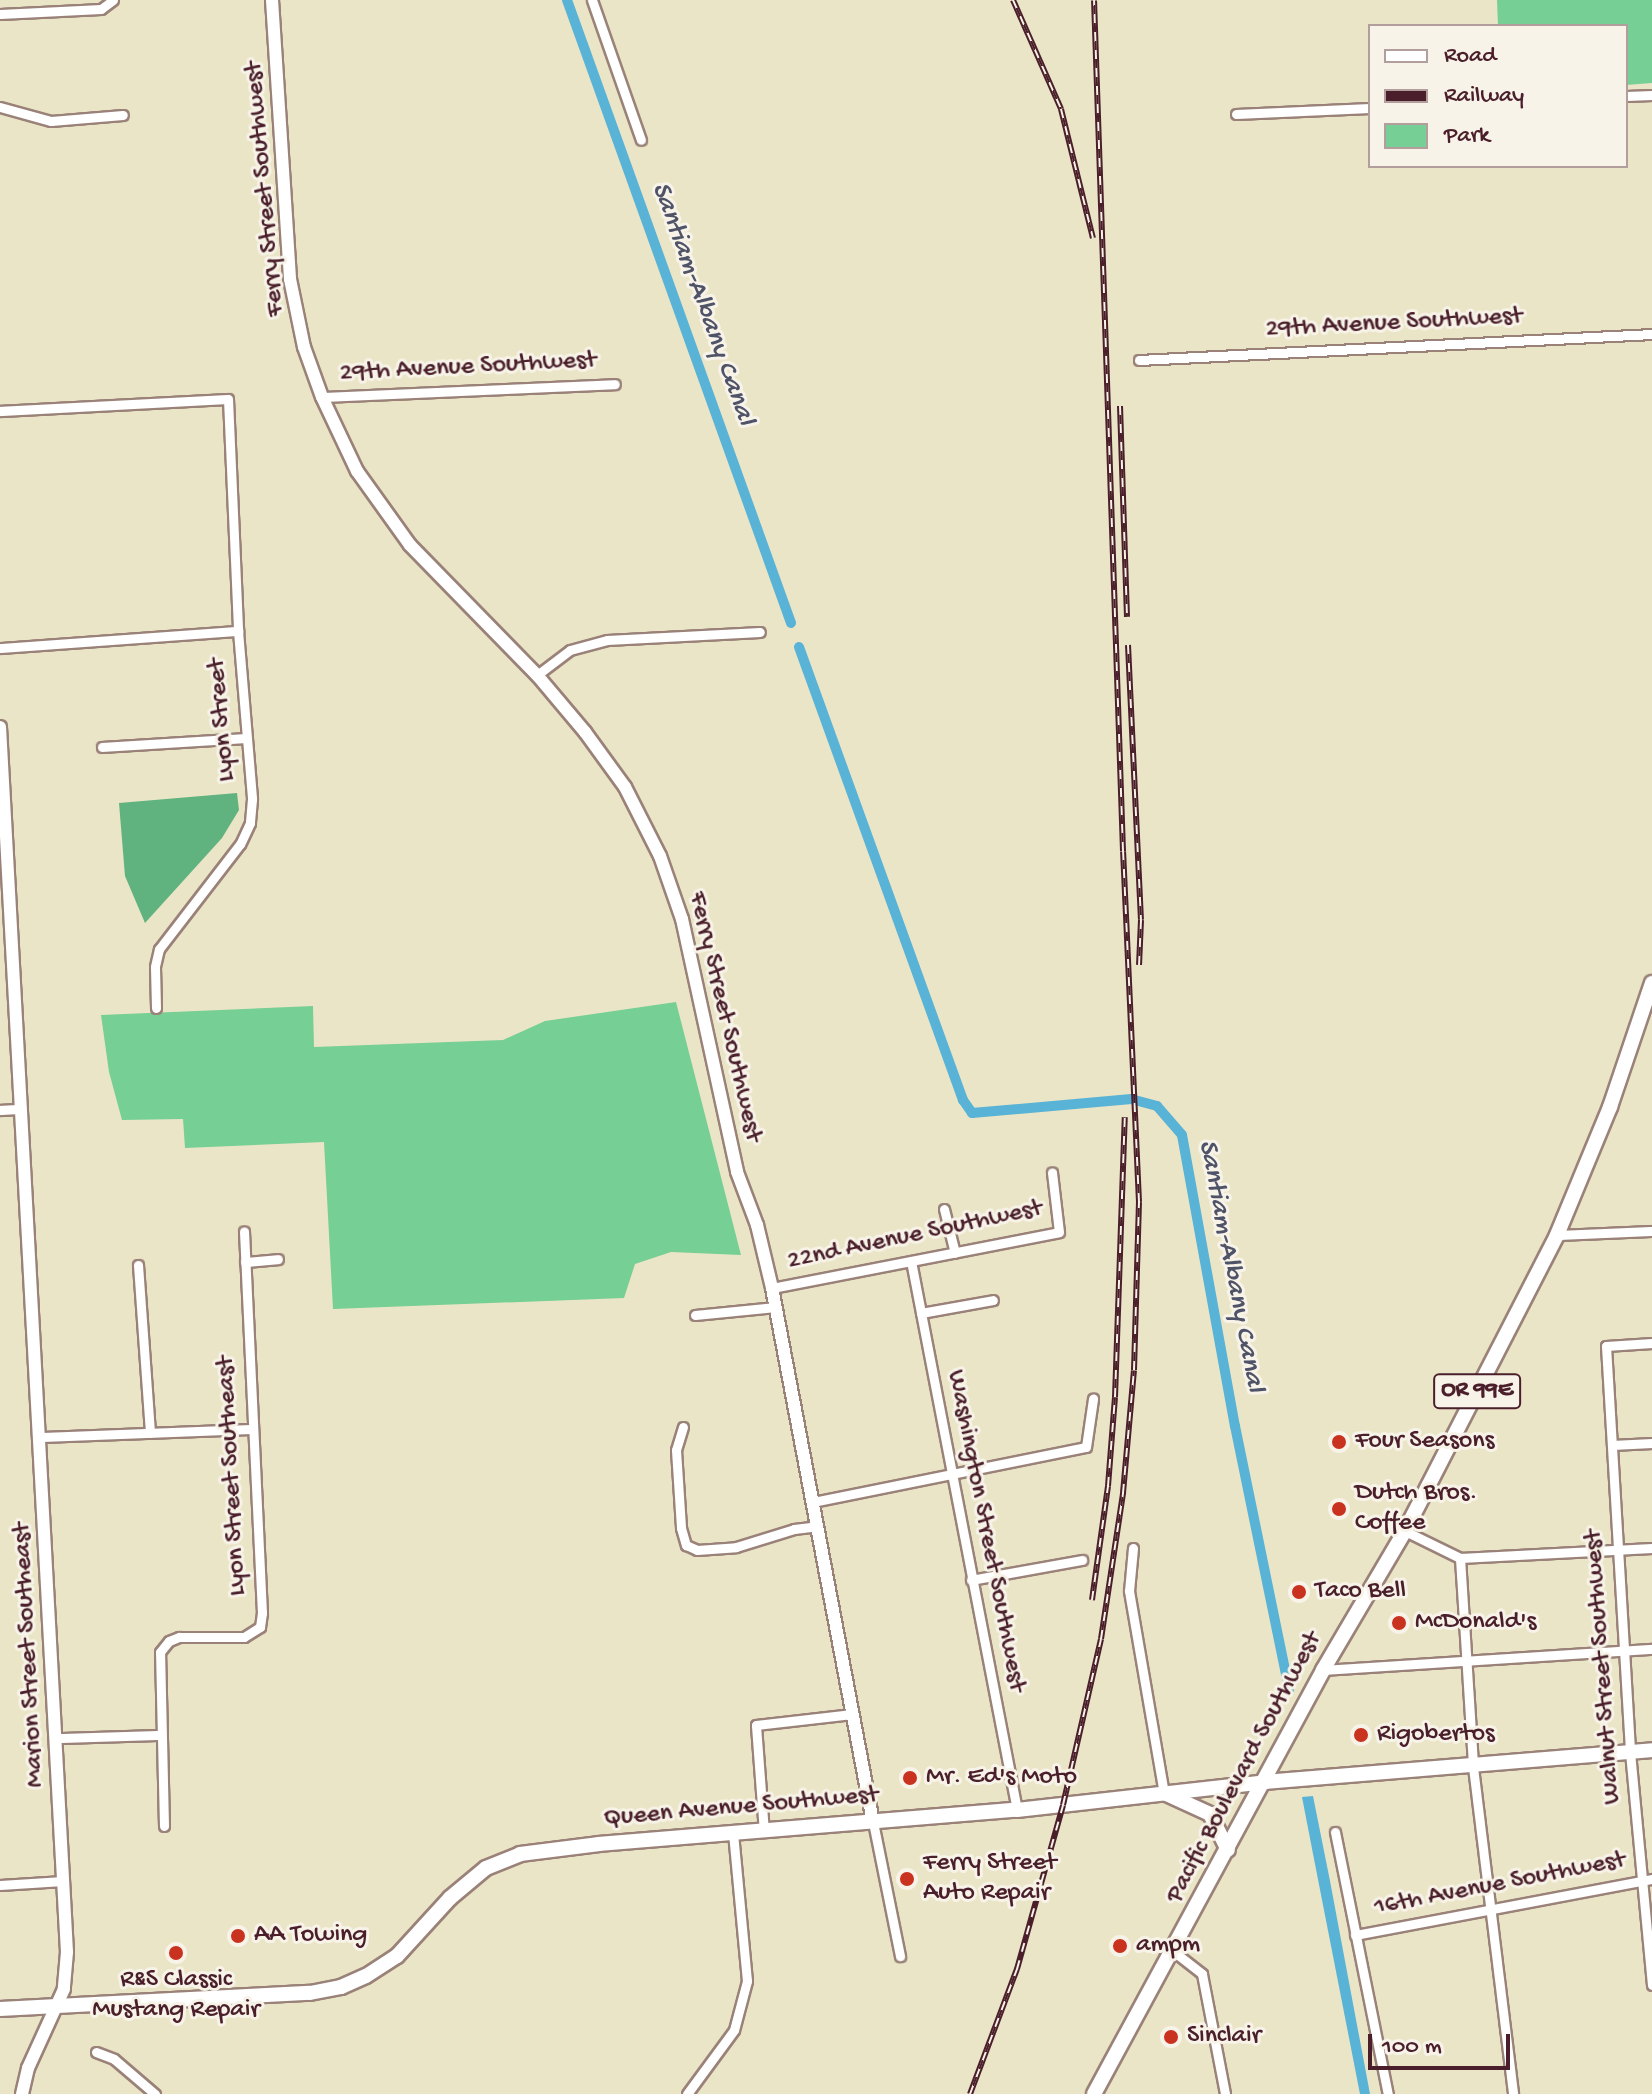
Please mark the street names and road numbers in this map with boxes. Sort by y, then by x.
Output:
street label: Ferry Street Southwest [239,60,293,318]
street label: 29th Avenue Southwest [1265,302,1523,346]
street label: 29th Avenue Southwest [339,346,597,390]
street label: Lyon Street [202,657,244,783]
street label: Ferry Street Southwest [680,889,768,1145]
street label: 22nd Avenue Southwest [785,1194,1045,1278]
street label: Lyon Street Southeast [211,1355,255,1597]
street label: Washington Street Southwest [938,1368,1032,1694]
road number: OR 99E [1433,1371,1521,1411]
street label: Marion Street Southeast [7,1522,53,1788]
street label: Walnut Street Southwest [1579,1529,1629,1805]
street label: Pacific Boulevard Southwest [1160,1627,1330,1909]
street label: Queen Avenue Southwest [602,1780,880,1836]
street label: 16th Avenue Southwest [1372,1845,1628,1925]

